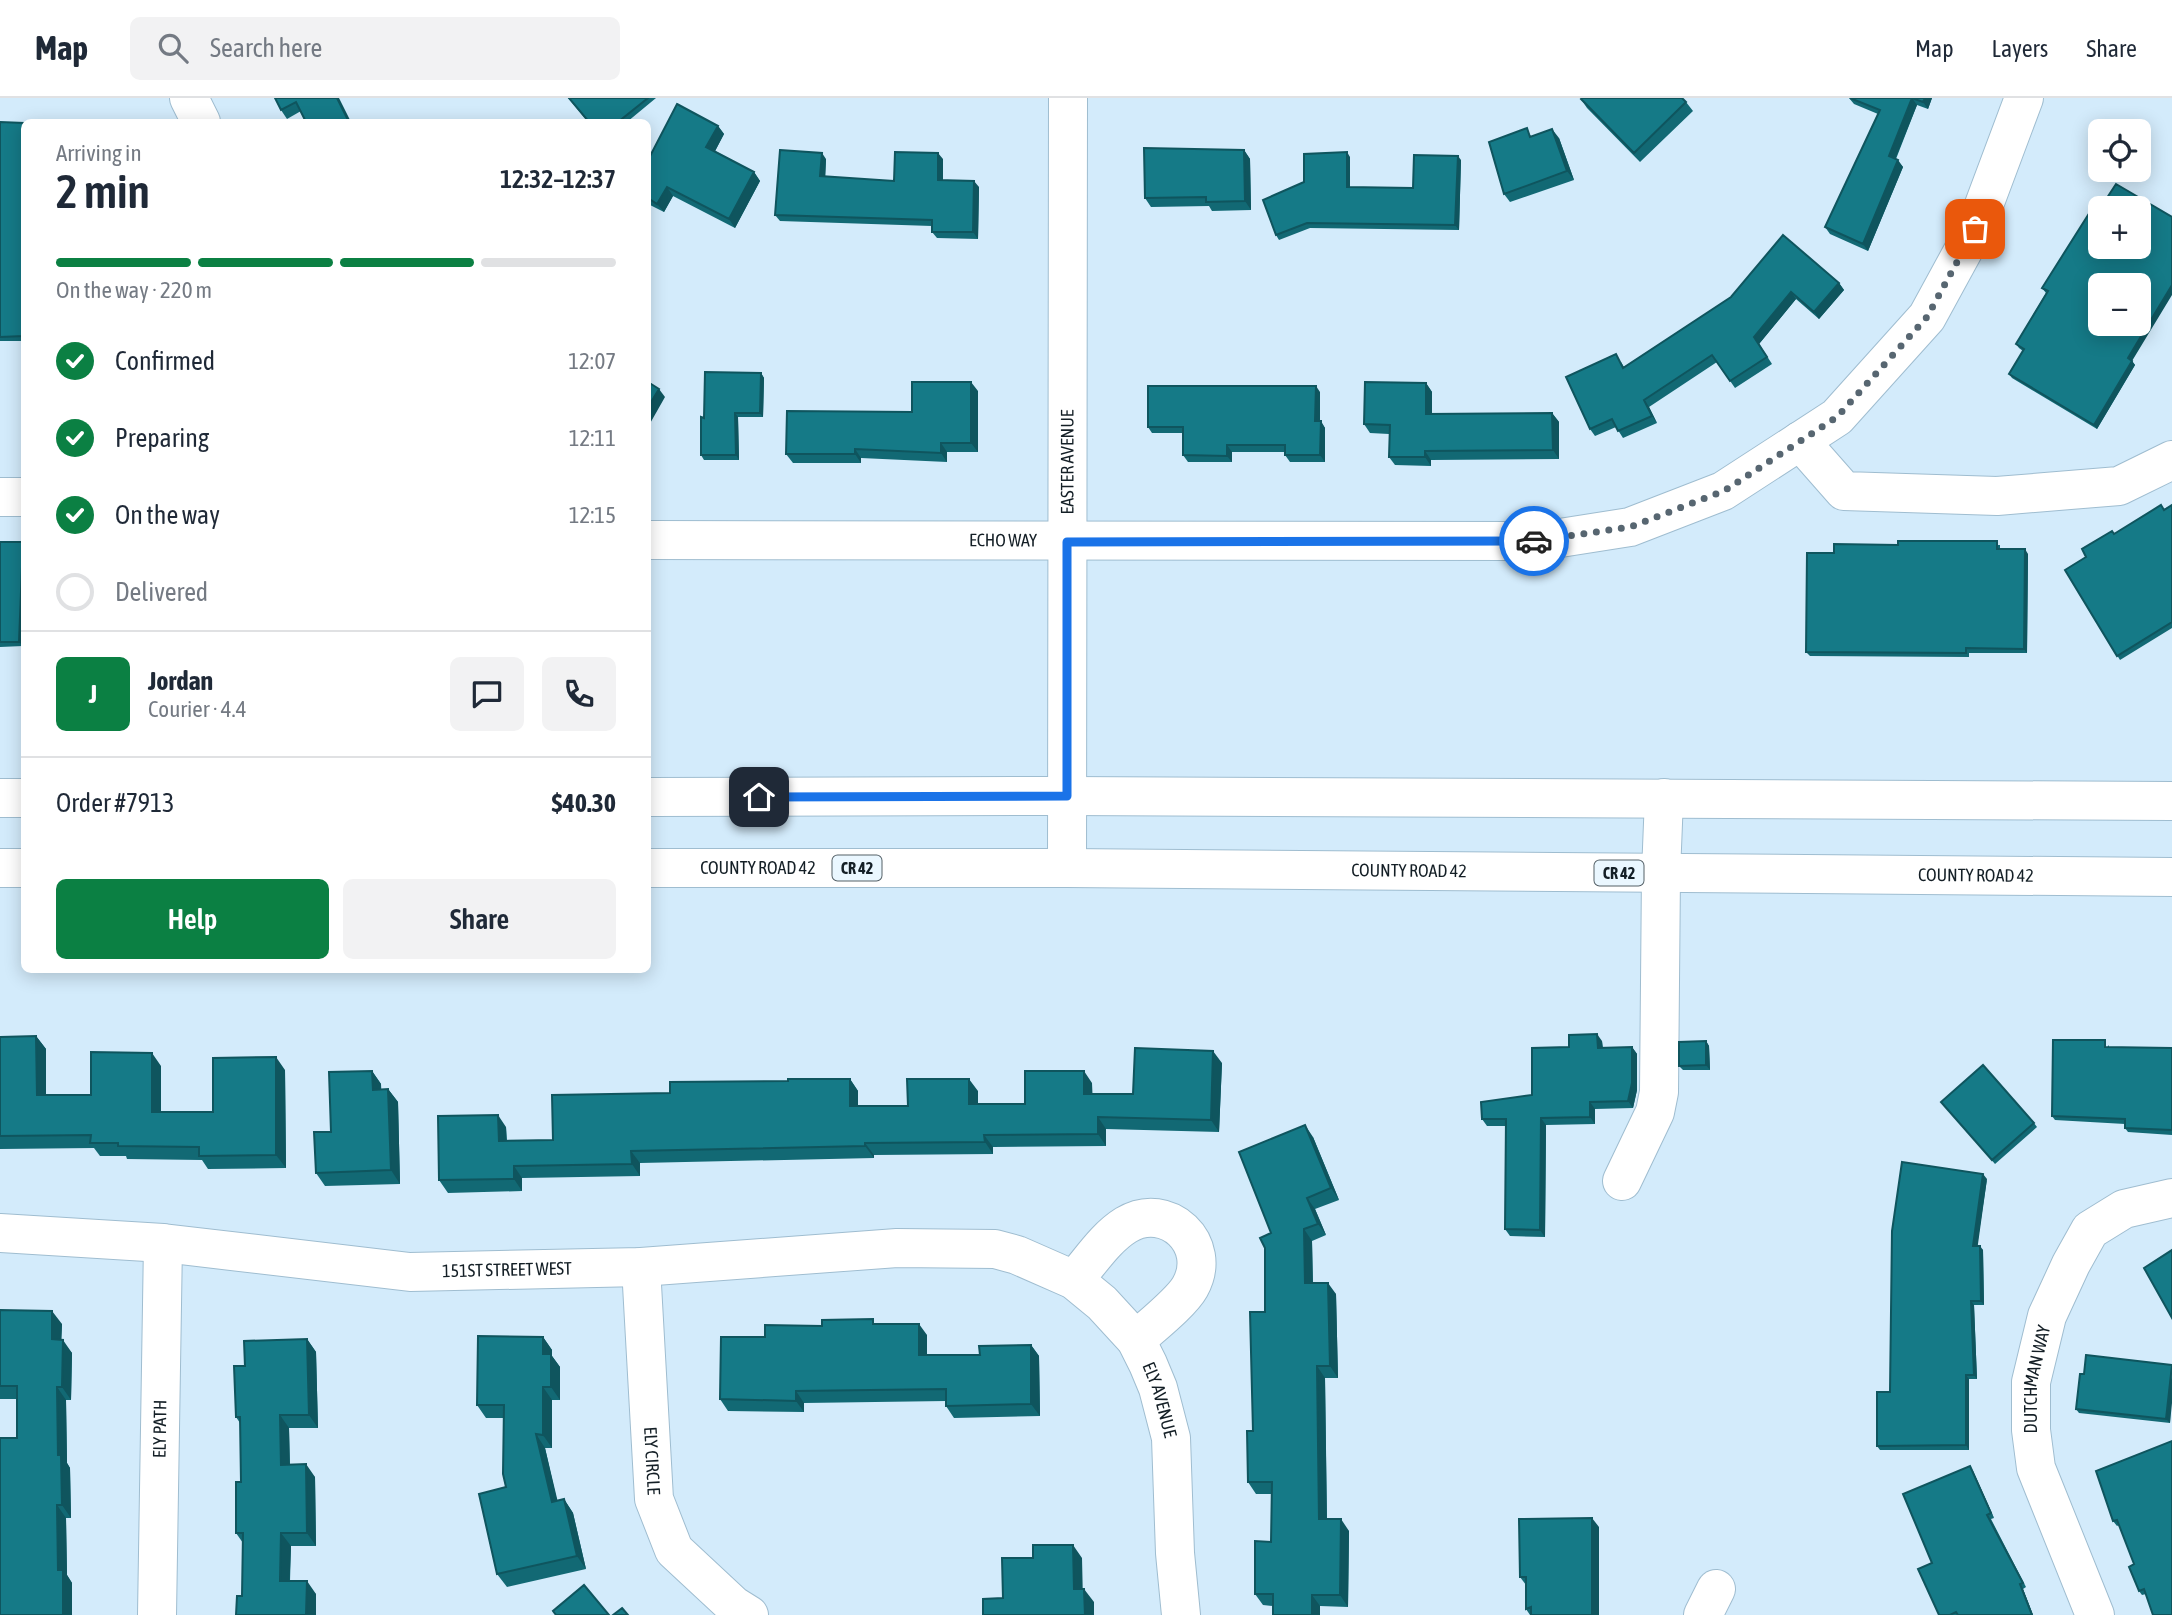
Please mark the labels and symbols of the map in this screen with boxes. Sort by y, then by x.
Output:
pin [1945,199,2005,259]
street label: EASTER AVENUE [1056,409,1078,515]
courier [1499,506,1569,576]
street label: ECHO WAY [969,529,1037,550]
pin [729,767,789,827]
road number: CR 42 [832,856,882,880]
street label: COUNTY ROAD 42 [700,857,816,878]
street label: COUNTY ROAD 42 [1351,859,1467,881]
road number: CR 42 [1594,860,1644,886]
street label: COUNTY ROAD 42 [1918,864,2034,886]
street label: 151ST STREET WEST [442,1257,572,1281]
street label: DUTCHMAN WAY [2019,1323,2054,1433]
street label: ELY AVENUE [1138,1359,1182,1440]
street label: ELY PATH [149,1400,170,1458]
street label: ELY CIRCLE [640,1426,665,1496]

